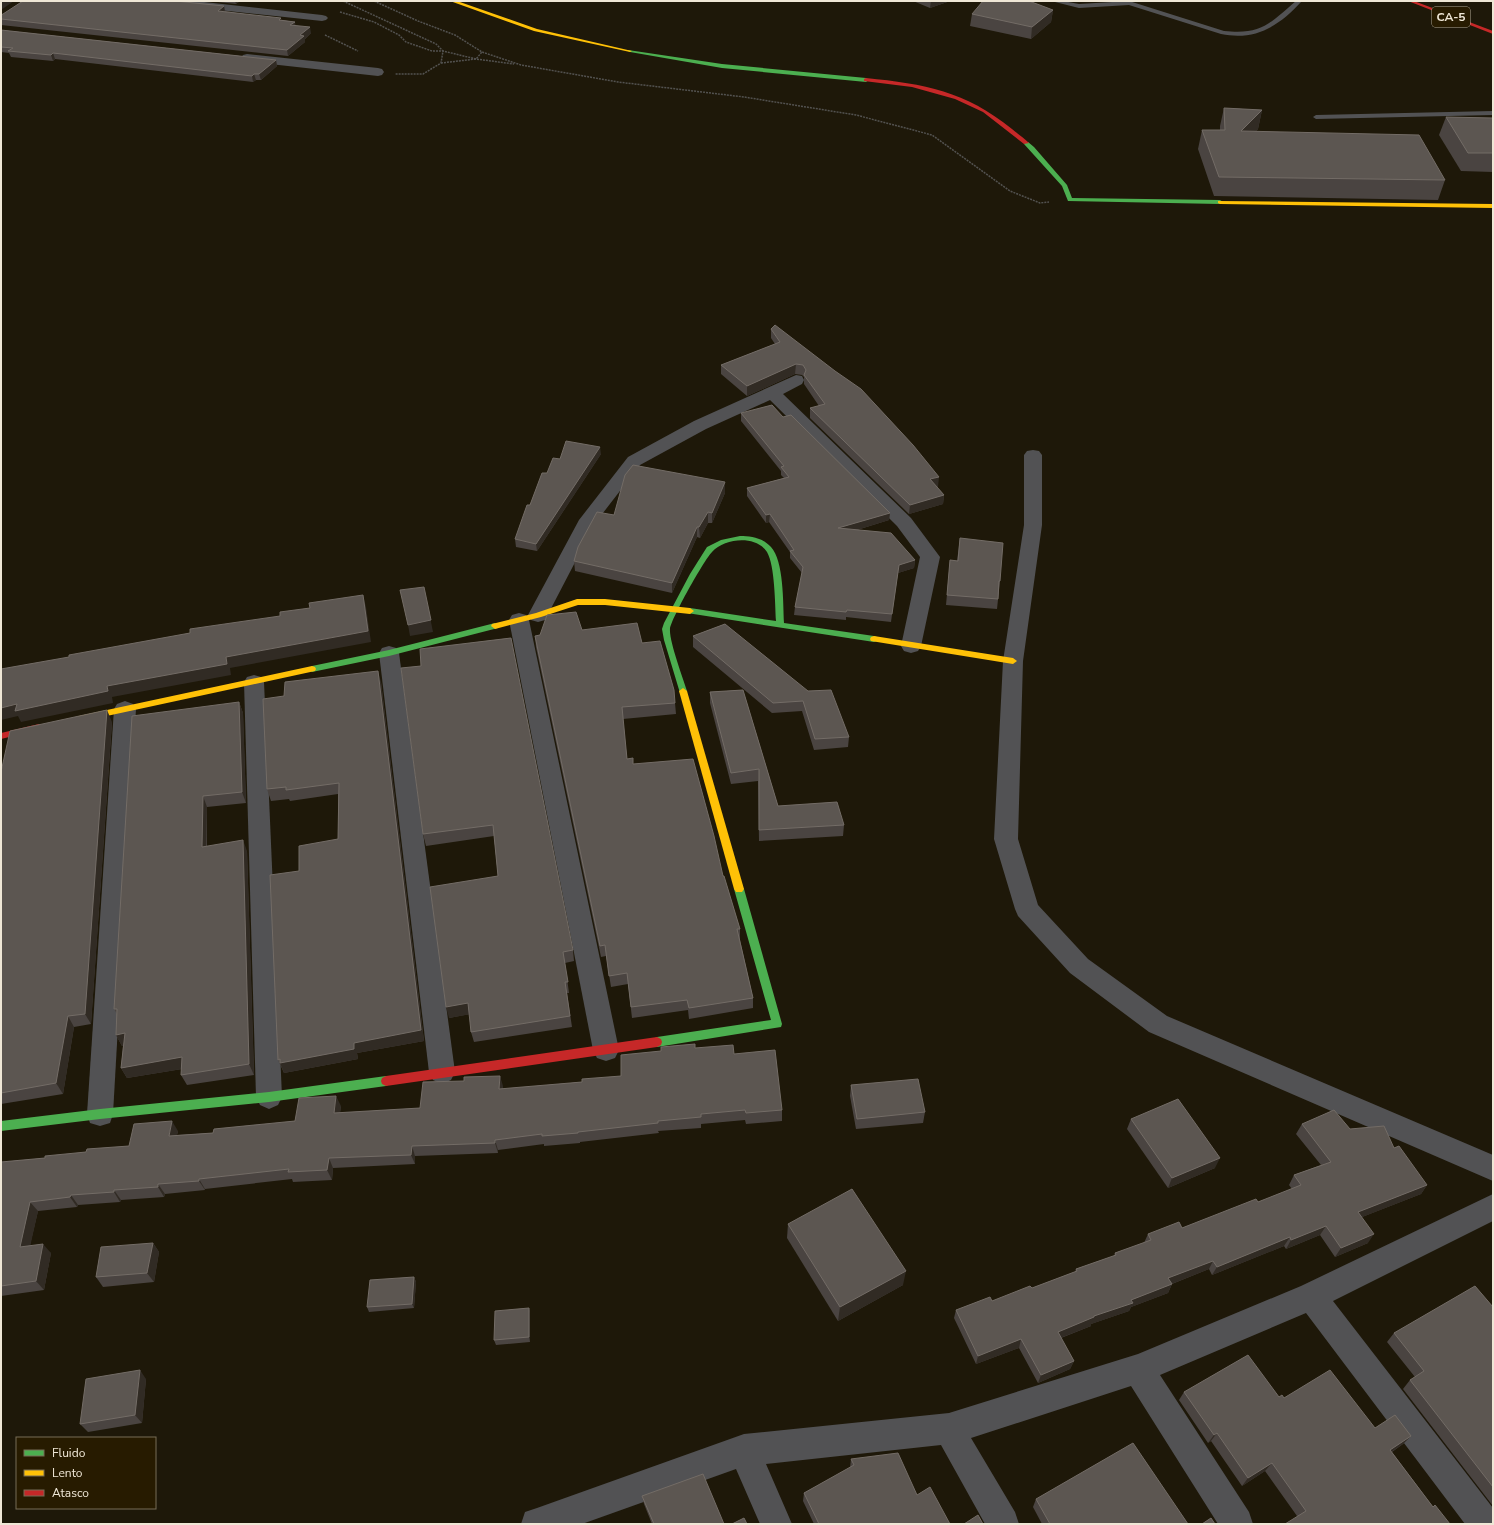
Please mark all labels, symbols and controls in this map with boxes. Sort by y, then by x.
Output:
road number: CA-5 [1432,7,1470,27]
legend [16,1437,156,1509]
text: Fluido [52,1445,86,1461]
text: Lento [52,1465,83,1481]
text: Atasco [52,1485,89,1501]

